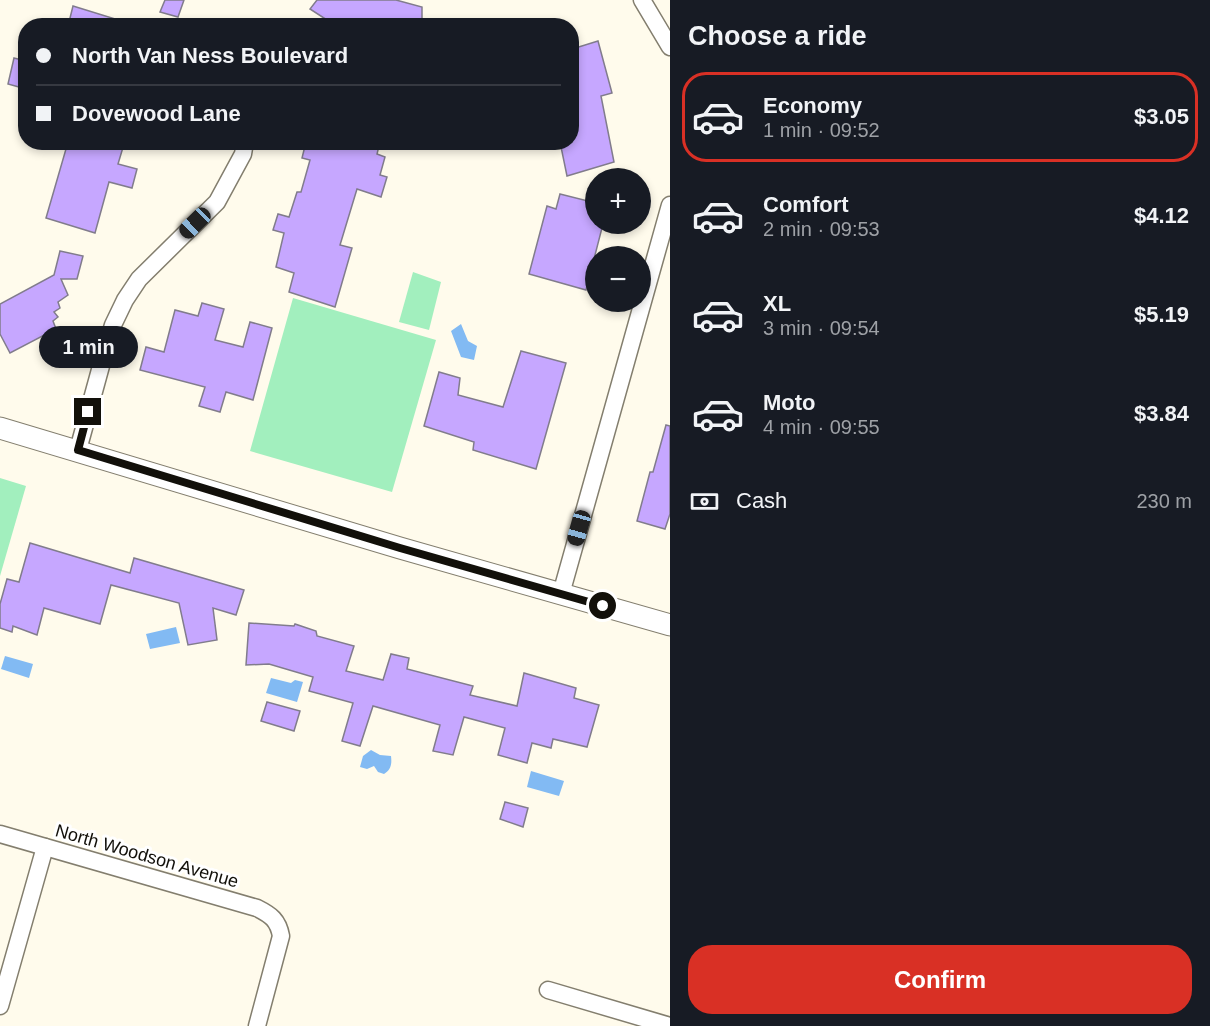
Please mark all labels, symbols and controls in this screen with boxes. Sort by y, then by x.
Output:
text: Choose a ride [688,21,867,51]
text: North Van Ness Boulevard [72,43,348,68]
icon: car [691,90,745,144]
text: Economy [763,93,862,118]
text: Dovewood Lane [72,101,241,126]
text: $3.05 [1134,104,1189,129]
text: 1 min · 09:52 [763,119,880,141]
map controls [585,168,651,312]
button: + [585,168,651,234]
icon: car [691,189,745,243]
text: Comfort [763,192,849,217]
text: $4.12 [1134,203,1189,228]
car [176,204,214,242]
text: 2 min · 09:53 [763,218,880,240]
button: − [585,246,651,312]
icon: car [691,288,745,342]
text: XL [763,291,791,316]
text: $5.19 [1134,302,1189,327]
text: 3 min · 09:54 [763,317,880,339]
callout: 1 min [38,325,138,367]
text: 1 min [62,336,115,358]
icon: car [691,387,745,441]
text: Moto [763,390,816,415]
route end [74,398,101,425]
text: $3.84 [1134,401,1189,426]
text: 4 min · 09:55 [763,416,880,438]
icon: cash [688,485,721,518]
text: Cash [736,488,787,513]
text: 230 m [1136,490,1192,512]
car [565,508,593,548]
route start [589,592,616,619]
street label: North Woodson Avenue [53,820,241,892]
button: Confirm [688,945,1192,1014]

